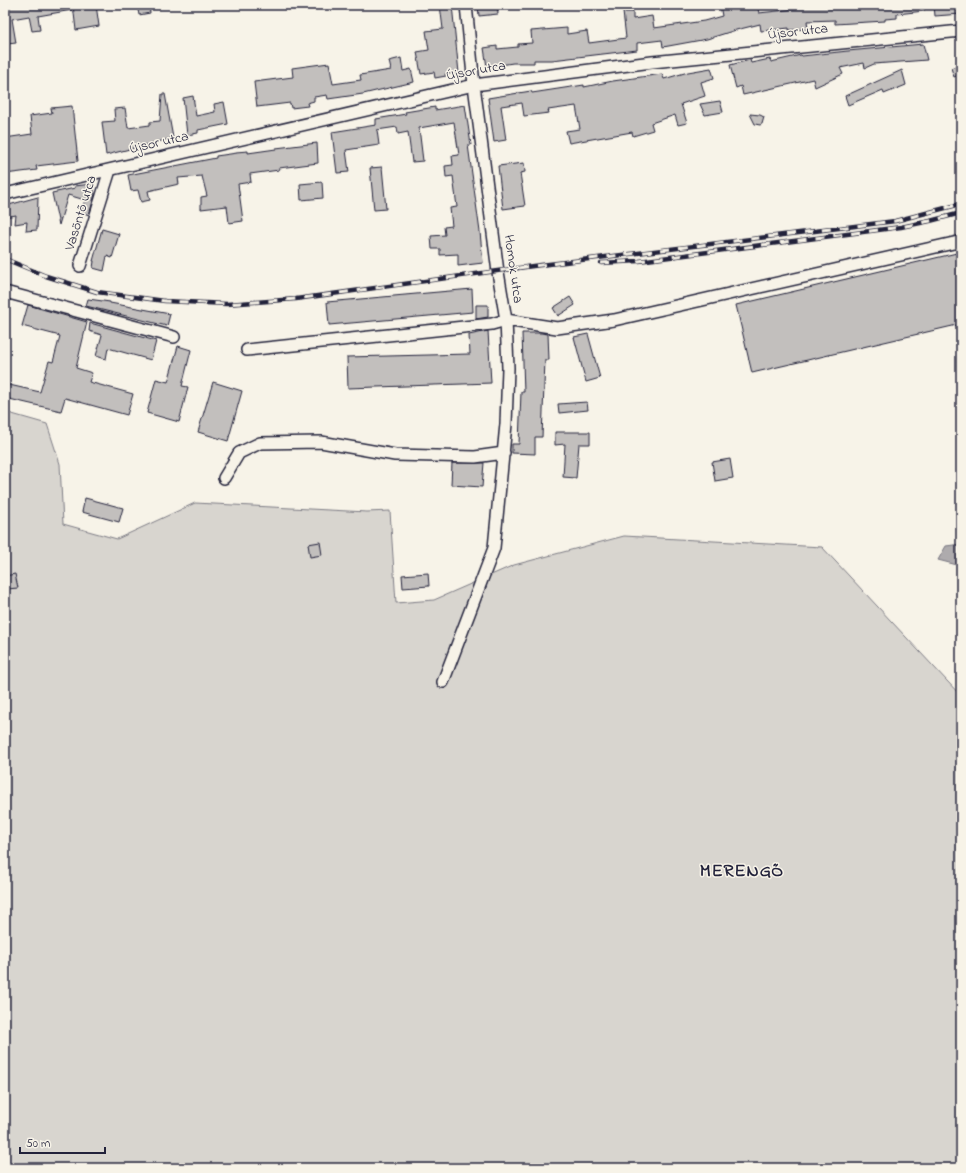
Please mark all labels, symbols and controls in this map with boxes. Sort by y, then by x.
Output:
street label: Újsor utca [767,18,829,46]
street label: Újsor utca [444,55,508,87]
street label: Újsor utca [127,126,191,160]
street label: Vasöntő utca [59,173,102,254]
street label: Homok utca [498,233,528,305]
district label: MERENGŐ [700,859,784,885]
scale bar [20,1129,105,1155]
text: 50 m [26,1135,50,1153]

